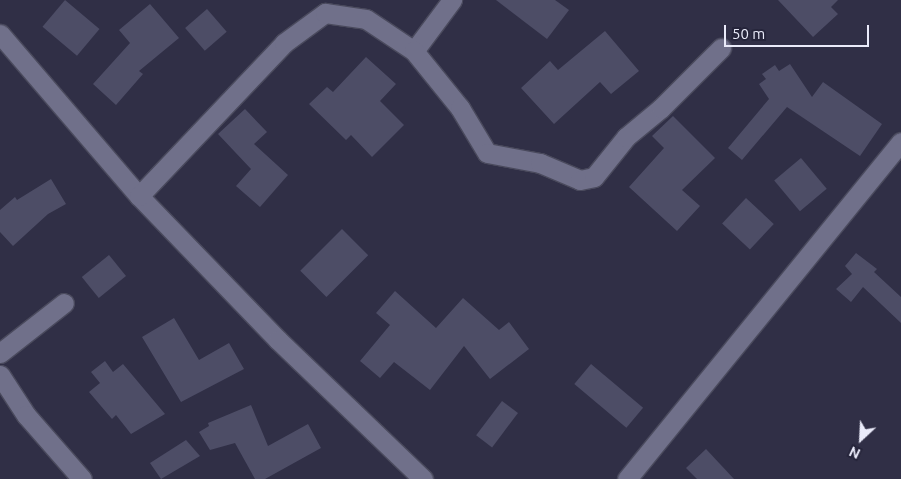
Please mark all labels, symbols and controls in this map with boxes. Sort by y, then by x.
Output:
scale bar [726,15,871,47]
text: 50 m [732,25,765,42]
north arrow [836,414,886,464]
text: N [847,443,863,462]

